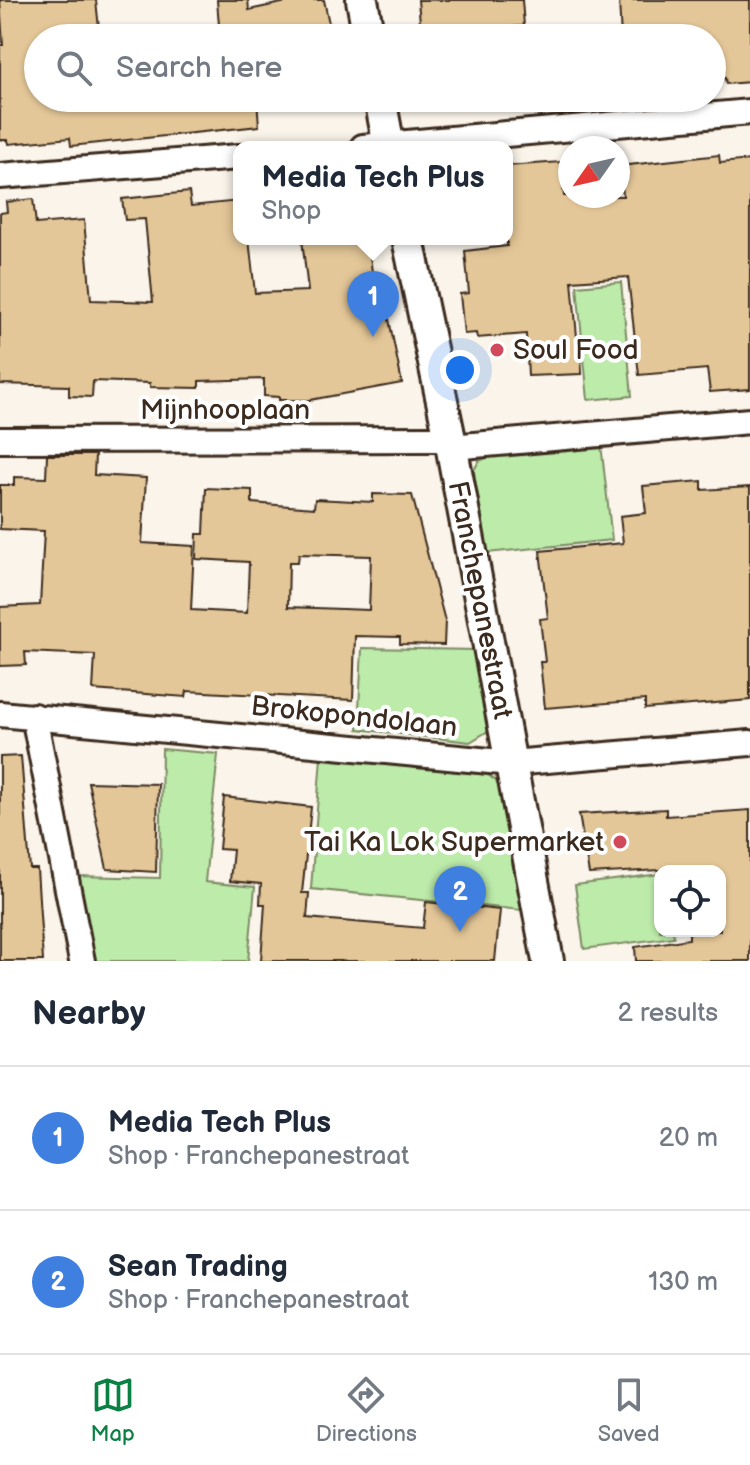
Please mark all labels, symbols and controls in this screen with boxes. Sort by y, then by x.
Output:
search box [24,24,726,112]
icon: search [52,46,96,90]
text: Search here [116,50,282,86]
north arrow [558,136,630,208]
popup [233,141,513,245]
text: Media Tech Plus [261,160,485,196]
text: Shop [261,196,321,227]
pin: 1 [347,271,399,337]
place label: Soul Food [513,334,639,367]
marker: Soul Food [488,341,506,359]
your location [440,350,480,390]
street label: Mijnhooplaan [140,394,310,427]
street label: Franchepanestraat [441,478,519,722]
street label: Brokopondolaan [249,690,459,744]
place label: Tai Ka Lok Supermarket [304,826,604,859]
marker: Tai Ka Lok Supermarket [611,833,629,851]
map controls [654,865,726,937]
button: locate [654,865,726,937]
pin: 2 [434,866,486,932]
text: Nearby [32,993,146,1034]
text: 2 results [618,998,718,1029]
text: Media Tech Plus [108,1105,331,1141]
text: 1 [53,1123,63,1154]
text: 20 m [659,1123,718,1154]
text: Shop · Franchepanestraat [108,1141,409,1172]
text: Sean Trading [108,1249,288,1285]
text: 2 [50,1267,66,1298]
text: 130 m [648,1267,718,1298]
text: Shop · Franchepanestraat [108,1285,409,1316]
tab: Map [90,1373,135,1448]
tab: Directions [316,1373,417,1448]
tab: Saved [598,1373,660,1448]

